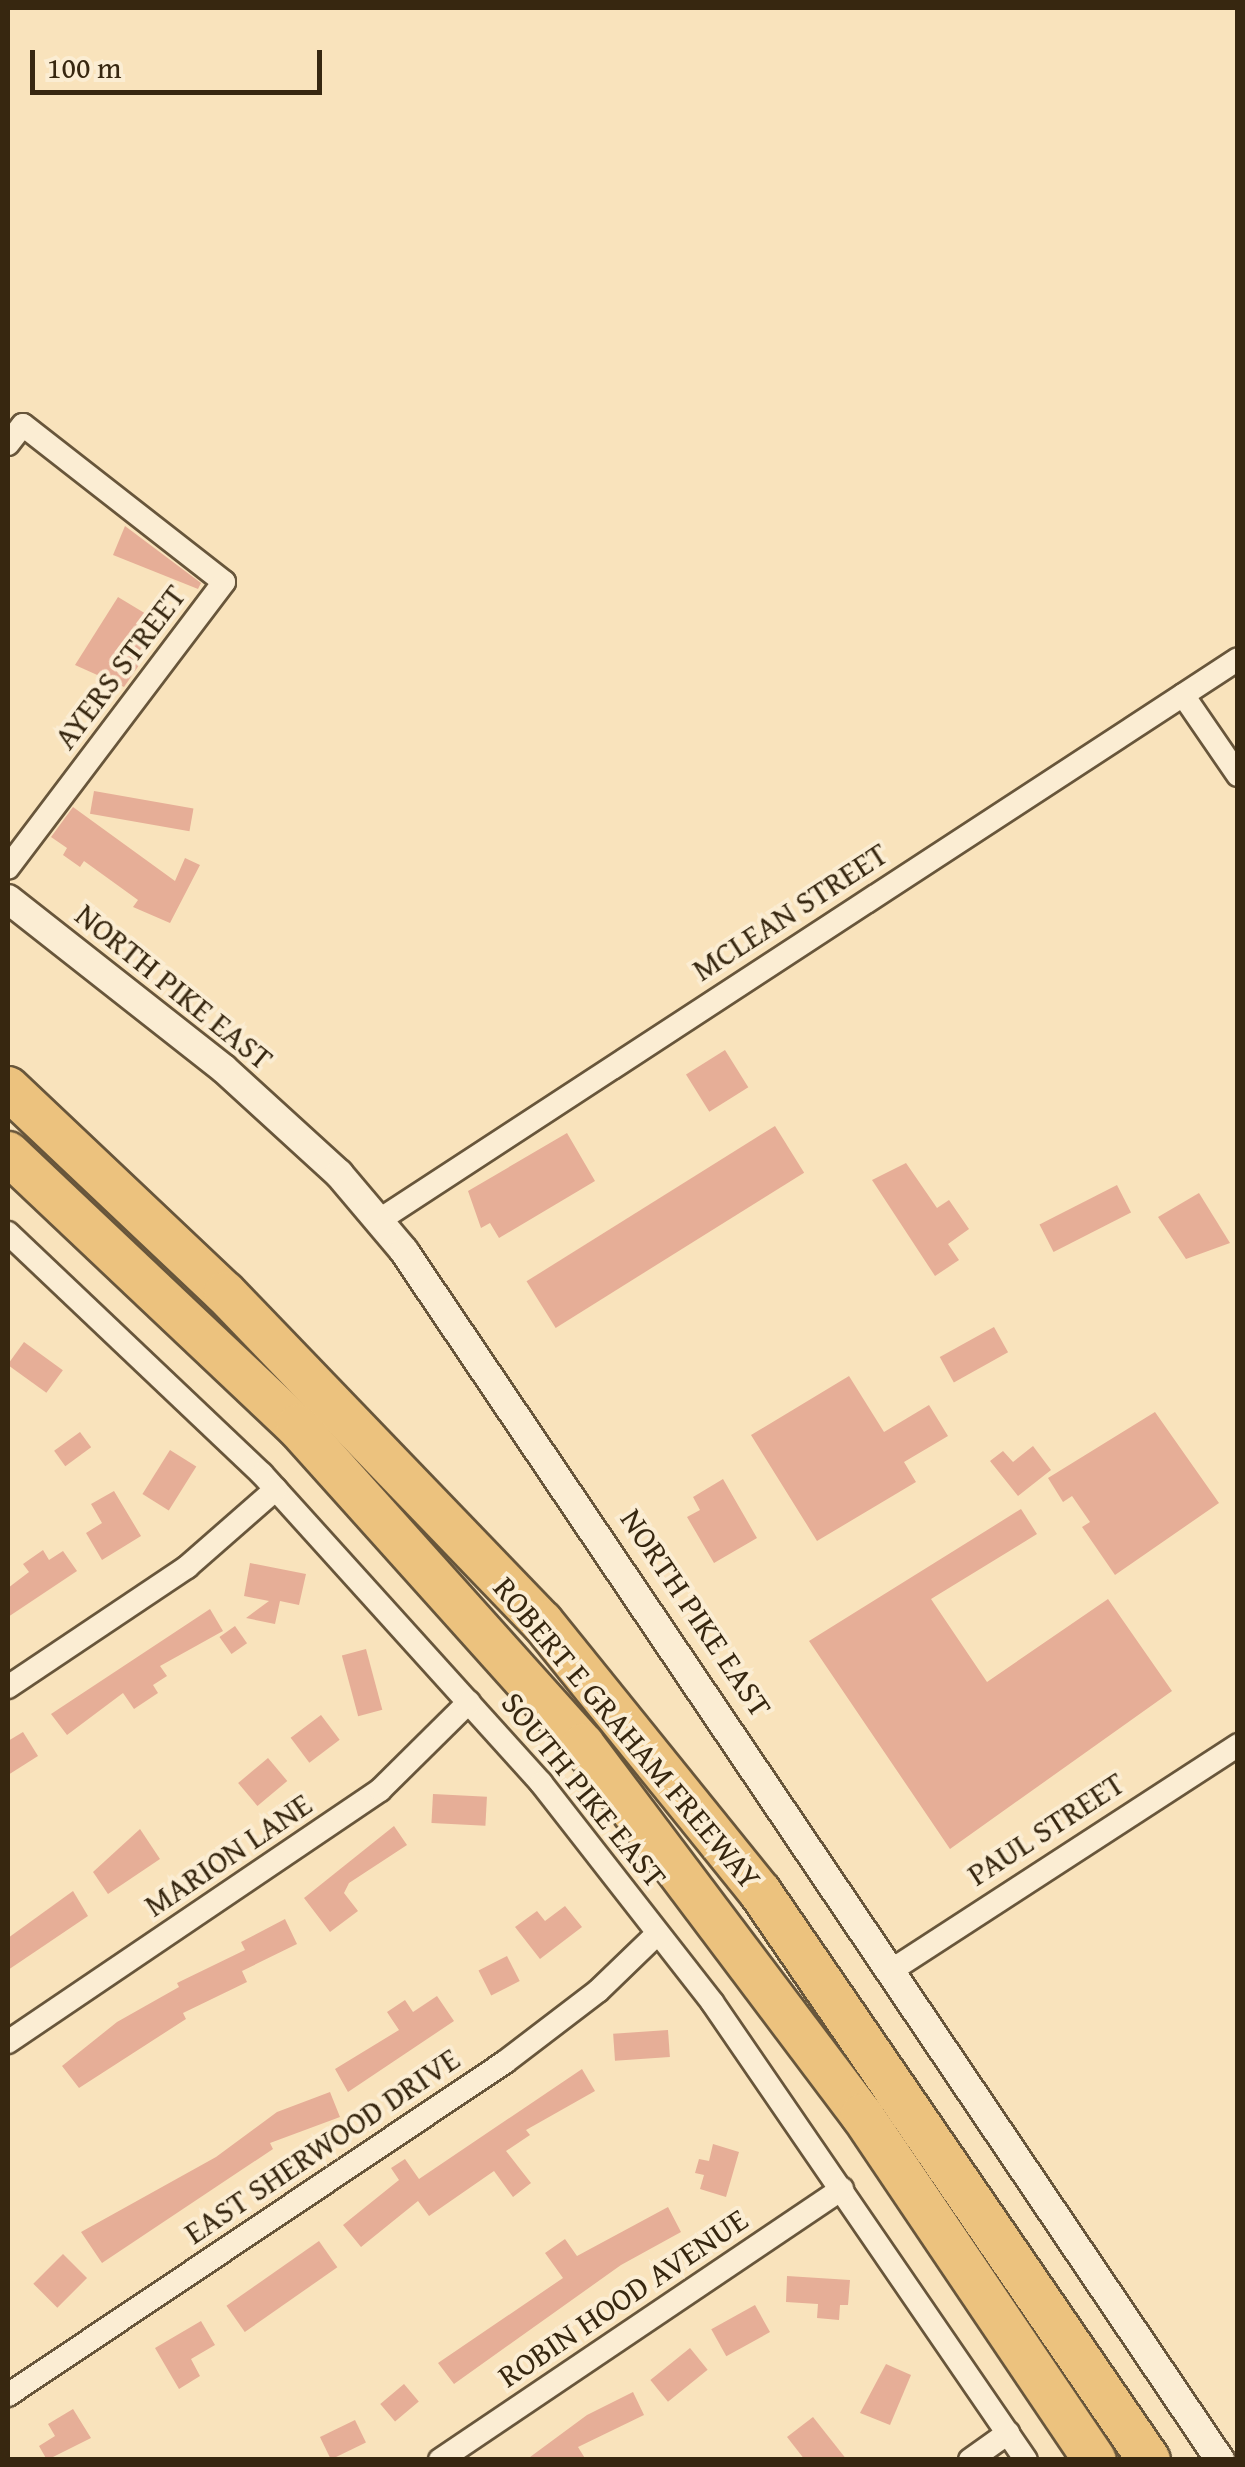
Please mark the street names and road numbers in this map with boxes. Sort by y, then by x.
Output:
street label: AYERS STREET [46,577,194,757]
street label: MCLEAN STREET [685,835,895,989]
street label: NORTH PIKE EAST [68,896,280,1078]
street label: NORTH PIKE EAST [612,1502,780,1724]
street label: ROBERT E GRAHAM FREEWAY [485,1569,769,1897]
street label: SOUTH PIKE EAST [493,1684,675,1896]
street label: PAUL STREET [960,1764,1132,1894]
street label: MARION LANE [137,1785,319,1925]
street label: EAST SHERWOOD DRIVE [177,2040,467,2252]
street label: ROBIN HOOD AVENUE [491,2200,755,2396]

